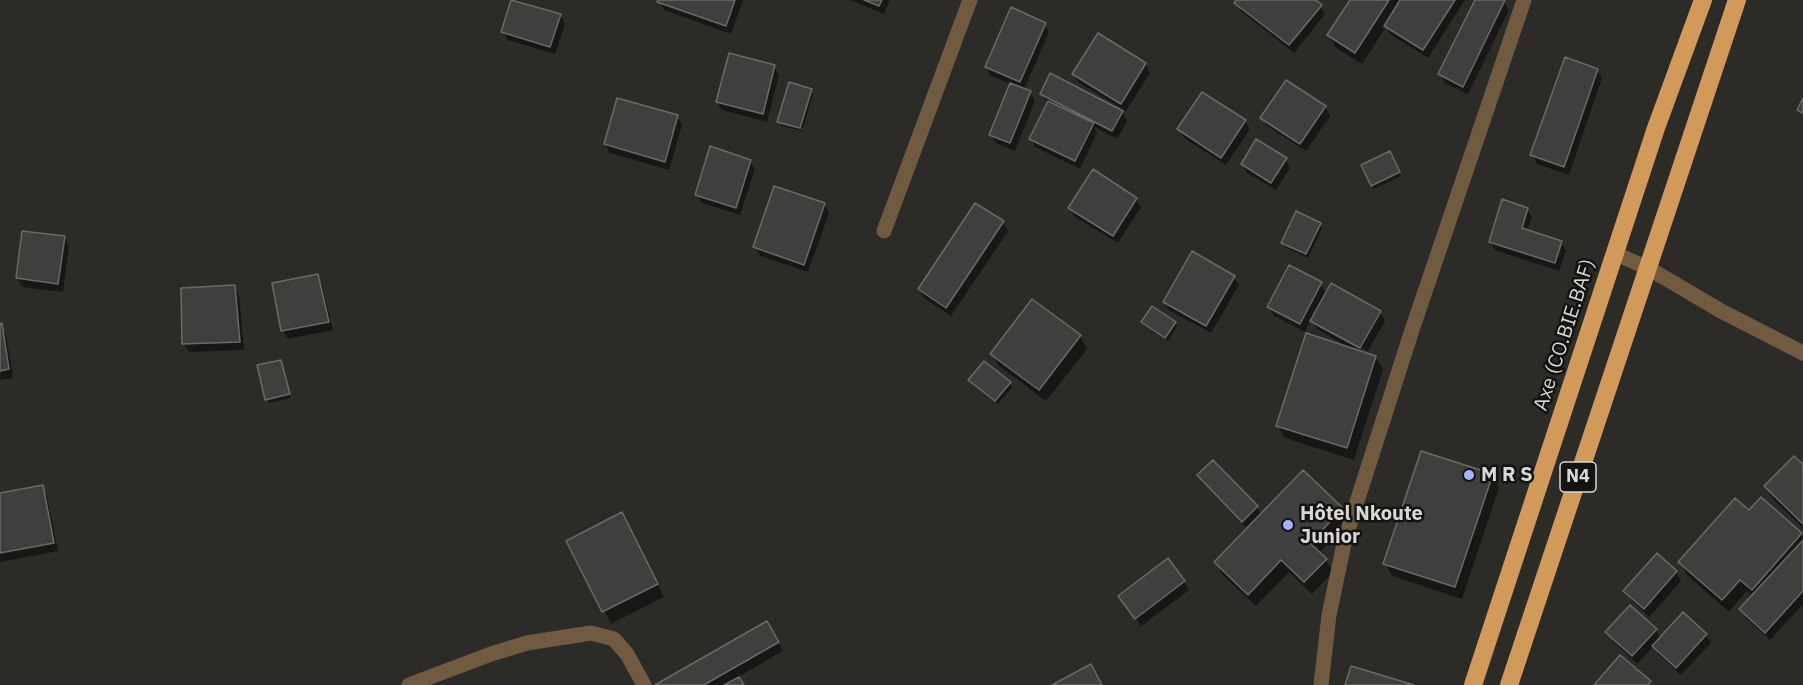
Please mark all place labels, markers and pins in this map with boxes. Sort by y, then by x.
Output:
place label: M R S [1481,463,1533,487]
marker: M R S [1462,468,1476,482]
place label: Hôtel Nkoute Junior [1300,502,1423,549]
marker: Hôtel Nkoute Junior [1281,518,1295,532]

